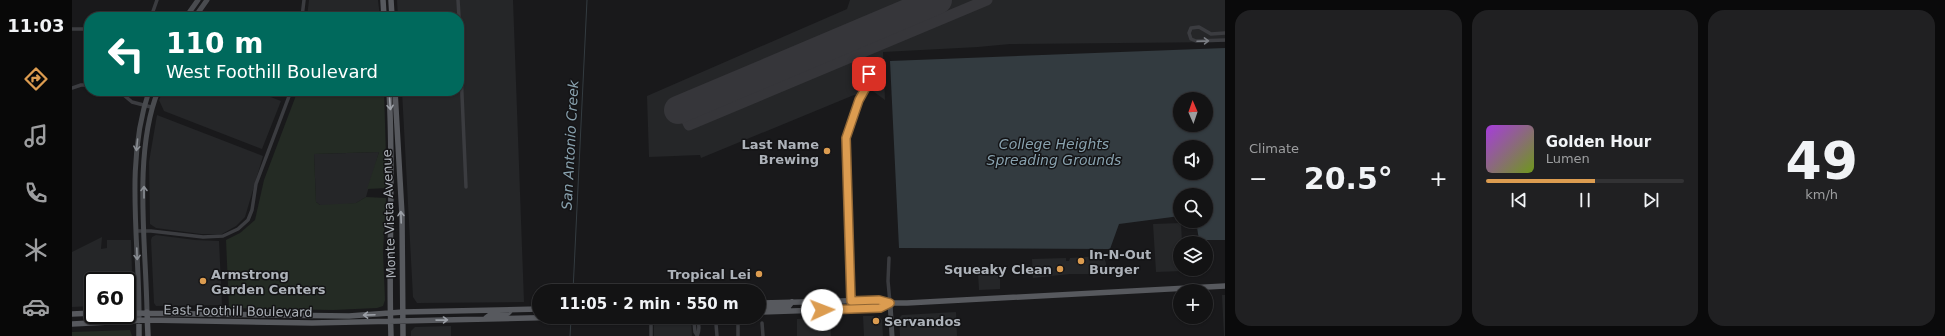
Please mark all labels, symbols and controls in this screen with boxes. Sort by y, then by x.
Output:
text: 11:03 [7,15,65,36]
text: 110 m [166,27,263,60]
icon: left [100,28,152,80]
one-way arrow [1196,37,1209,44]
pin [852,57,886,91]
text: West Foothill Boulevard [166,61,378,82]
icon: arrive [858,63,880,85]
icon: directions [22,65,50,93]
water label: San Antonio Creek [559,79,581,210]
north arrow [1173,92,1213,132]
map controls [1173,92,1213,324]
one-way arrow [386,97,393,110]
icon: music [22,122,50,150]
text: 49 [1785,131,1858,191]
text: Golden Hour [1546,133,1651,151]
water label: College Heights Spreading Grounds [987,136,1121,168]
place label: Last Name Brewing [741,137,819,167]
one-way arrow [133,138,141,151]
button: sound [1173,140,1213,180]
text: Climate [1249,141,1299,156]
marker: Last Name Brewing [822,146,832,156]
street label: Monte Vista Avenue [379,149,399,279]
text: Lumen [1546,151,1590,166]
text: 20.5° [1304,161,1393,196]
text: − [1249,166,1267,191]
text: + [1429,166,1448,191]
icon: phone [22,179,50,207]
one-way arrow [140,186,148,199]
text: km/h [1805,187,1838,202]
button: search [1173,188,1213,228]
icon: previous [1508,189,1530,211]
icon: pause [1574,189,1596,211]
icon: next [1640,189,1662,211]
one-way arrow [398,211,405,224]
icon: climate [22,236,50,264]
button: layers [1173,236,1213,276]
one-way arrow [134,247,141,260]
place label: In-N-Out Burger [1089,247,1151,277]
marker: In-N-Out Burger [1076,256,1086,266]
place label: Squeaky Clean [944,262,1052,277]
marker: Squeaky Clean [1055,264,1065,274]
place label: Armstrong Garden Centers [211,267,326,297]
place label: Tropical Lei [667,267,751,282]
marker: Tropical Lei [754,269,764,279]
speed limit sign: 60 [84,272,136,324]
marker: Armstrong Garden Centers [198,276,208,286]
button: + [1173,284,1213,324]
position arrow [801,289,843,331]
icon: car [22,293,50,321]
text: 11:05 · 2 min · 550 m [559,295,739,313]
street label: East Foothill Boulevard [163,302,313,320]
one-way arrow [363,312,376,319]
place label: Servandos [884,314,961,329]
one-way arrow [435,316,448,324]
marker: Servandos [871,316,881,326]

